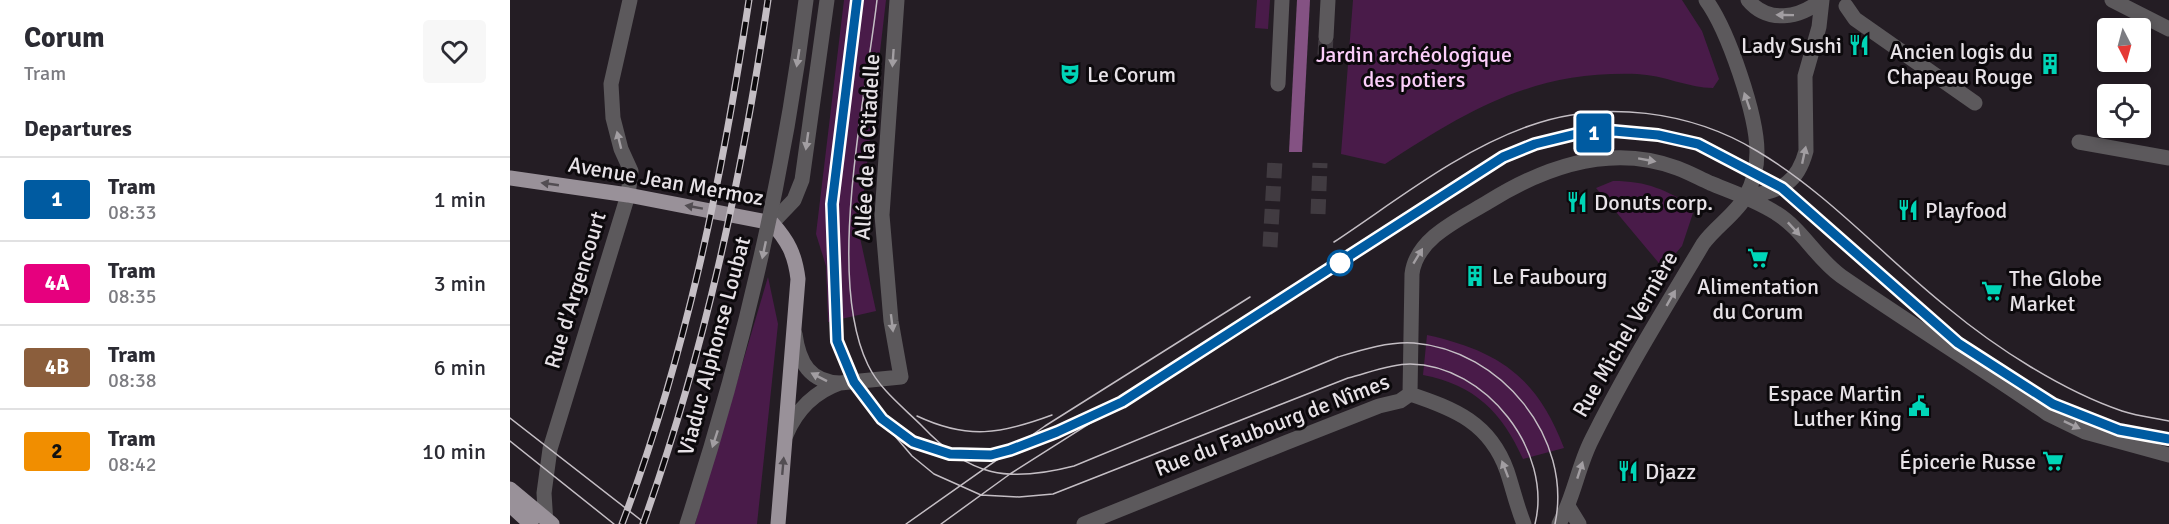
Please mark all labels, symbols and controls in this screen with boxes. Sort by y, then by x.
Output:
one-way arrow [1775,10,1794,20]
north arrow [2097,18,2151,72]
map controls [2097,18,2151,138]
button: heart [423,20,486,83]
text: Corum [24,21,105,55]
place label: Lady Sushi [1741,32,1842,59]
restaurant icon: Lady Sushi [1847,33,1871,57]
place label: Ancien logis du Chapeau Rouge [1887,38,2033,90]
park label: Jardin archéologique des potiers [1316,41,1512,93]
one-way arrow [794,49,803,68]
one-way arrow [889,49,898,68]
building icon: Ancien logis du Chapeau Rouge [2038,52,2062,76]
street label: Allée de la Citadelle [849,53,885,241]
text: Tram [24,61,66,86]
place label: Le Corum [1087,61,1176,88]
theatre icon: Le Corum [1058,62,1082,86]
button: locate [2097,84,2151,138]
one-way arrow [1742,92,1752,110]
line badge: 1 [1574,114,1614,152]
text: Departures [24,115,132,142]
text: 1 [1588,120,1600,146]
one-way arrow [613,130,623,149]
one-way arrow [802,132,812,151]
one-way arrow [1800,145,1809,164]
street label: Avenue Jean Mermoz [566,151,766,212]
one-way arrow [1637,156,1656,165]
text: Tram [108,173,156,200]
one-way arrow [540,179,559,188]
text: 1 [51,186,63,212]
text: 1 min [434,186,486,213]
place label: Donuts corp. [1594,189,1713,216]
restaurant icon: Donuts corp. [1565,190,1589,214]
place label: Playfood [1925,197,2007,224]
restaurant icon: Playfood [1896,198,1920,222]
text: 08:33 [108,200,157,225]
one-way arrow [684,203,703,212]
street label: Rue d'Argencourt [538,208,612,372]
one-way arrow [1787,221,1801,236]
street label: Viaduc Alphonse Loubat [672,233,756,458]
one-way arrow [759,241,768,260]
street label: Rue Michel Vernière [1566,246,1684,422]
supermarket icon: Alimentation du Corum [1746,246,1770,270]
one-way arrow [1413,248,1424,264]
unlabelled marker [1327,250,1353,276]
text: Tram [108,257,156,284]
place label: Le Faubourg [1492,263,1607,290]
building icon: Le Faubourg [1463,264,1487,288]
place label: The Globe Market [2009,265,2102,317]
text: 4A [45,270,69,296]
text: 3 min [434,270,486,297]
place label: Alimentation du Corum [1697,273,1819,325]
supermarket icon: The Globe Market [1980,279,2004,303]
text: 08:35 [108,284,157,309]
one-way arrow [1666,290,1677,306]
one-way arrow [888,313,897,332]
text: Tram [108,341,156,368]
text: 4B [45,354,69,380]
text: 6 min [434,354,486,381]
text: 08:38 [108,368,157,393]
street label: Rue du Faubourg de Nîmes [1151,368,1393,482]
one-way arrow [810,373,828,383]
place label: Espace Martin Luther King [1768,380,1902,432]
public building icon: Espace Martin Luther King [1907,394,1931,418]
one-way arrow [2063,421,2080,430]
text: Tram [108,425,156,452]
one-way arrow [710,430,719,448]
text: 2 [51,438,63,464]
text: 10 min [422,438,486,465]
place label: Épicerie Russe [1899,448,2036,475]
supermarket icon: Épicerie Russe [2041,449,2065,473]
text: 08:42 [108,452,157,477]
one-way arrow [779,456,788,475]
place label: Djazz [1645,458,1696,485]
one-way arrow [1500,459,1510,477]
restaurant icon: Djazz [1616,459,1640,483]
one-way arrow [1576,461,1585,479]

